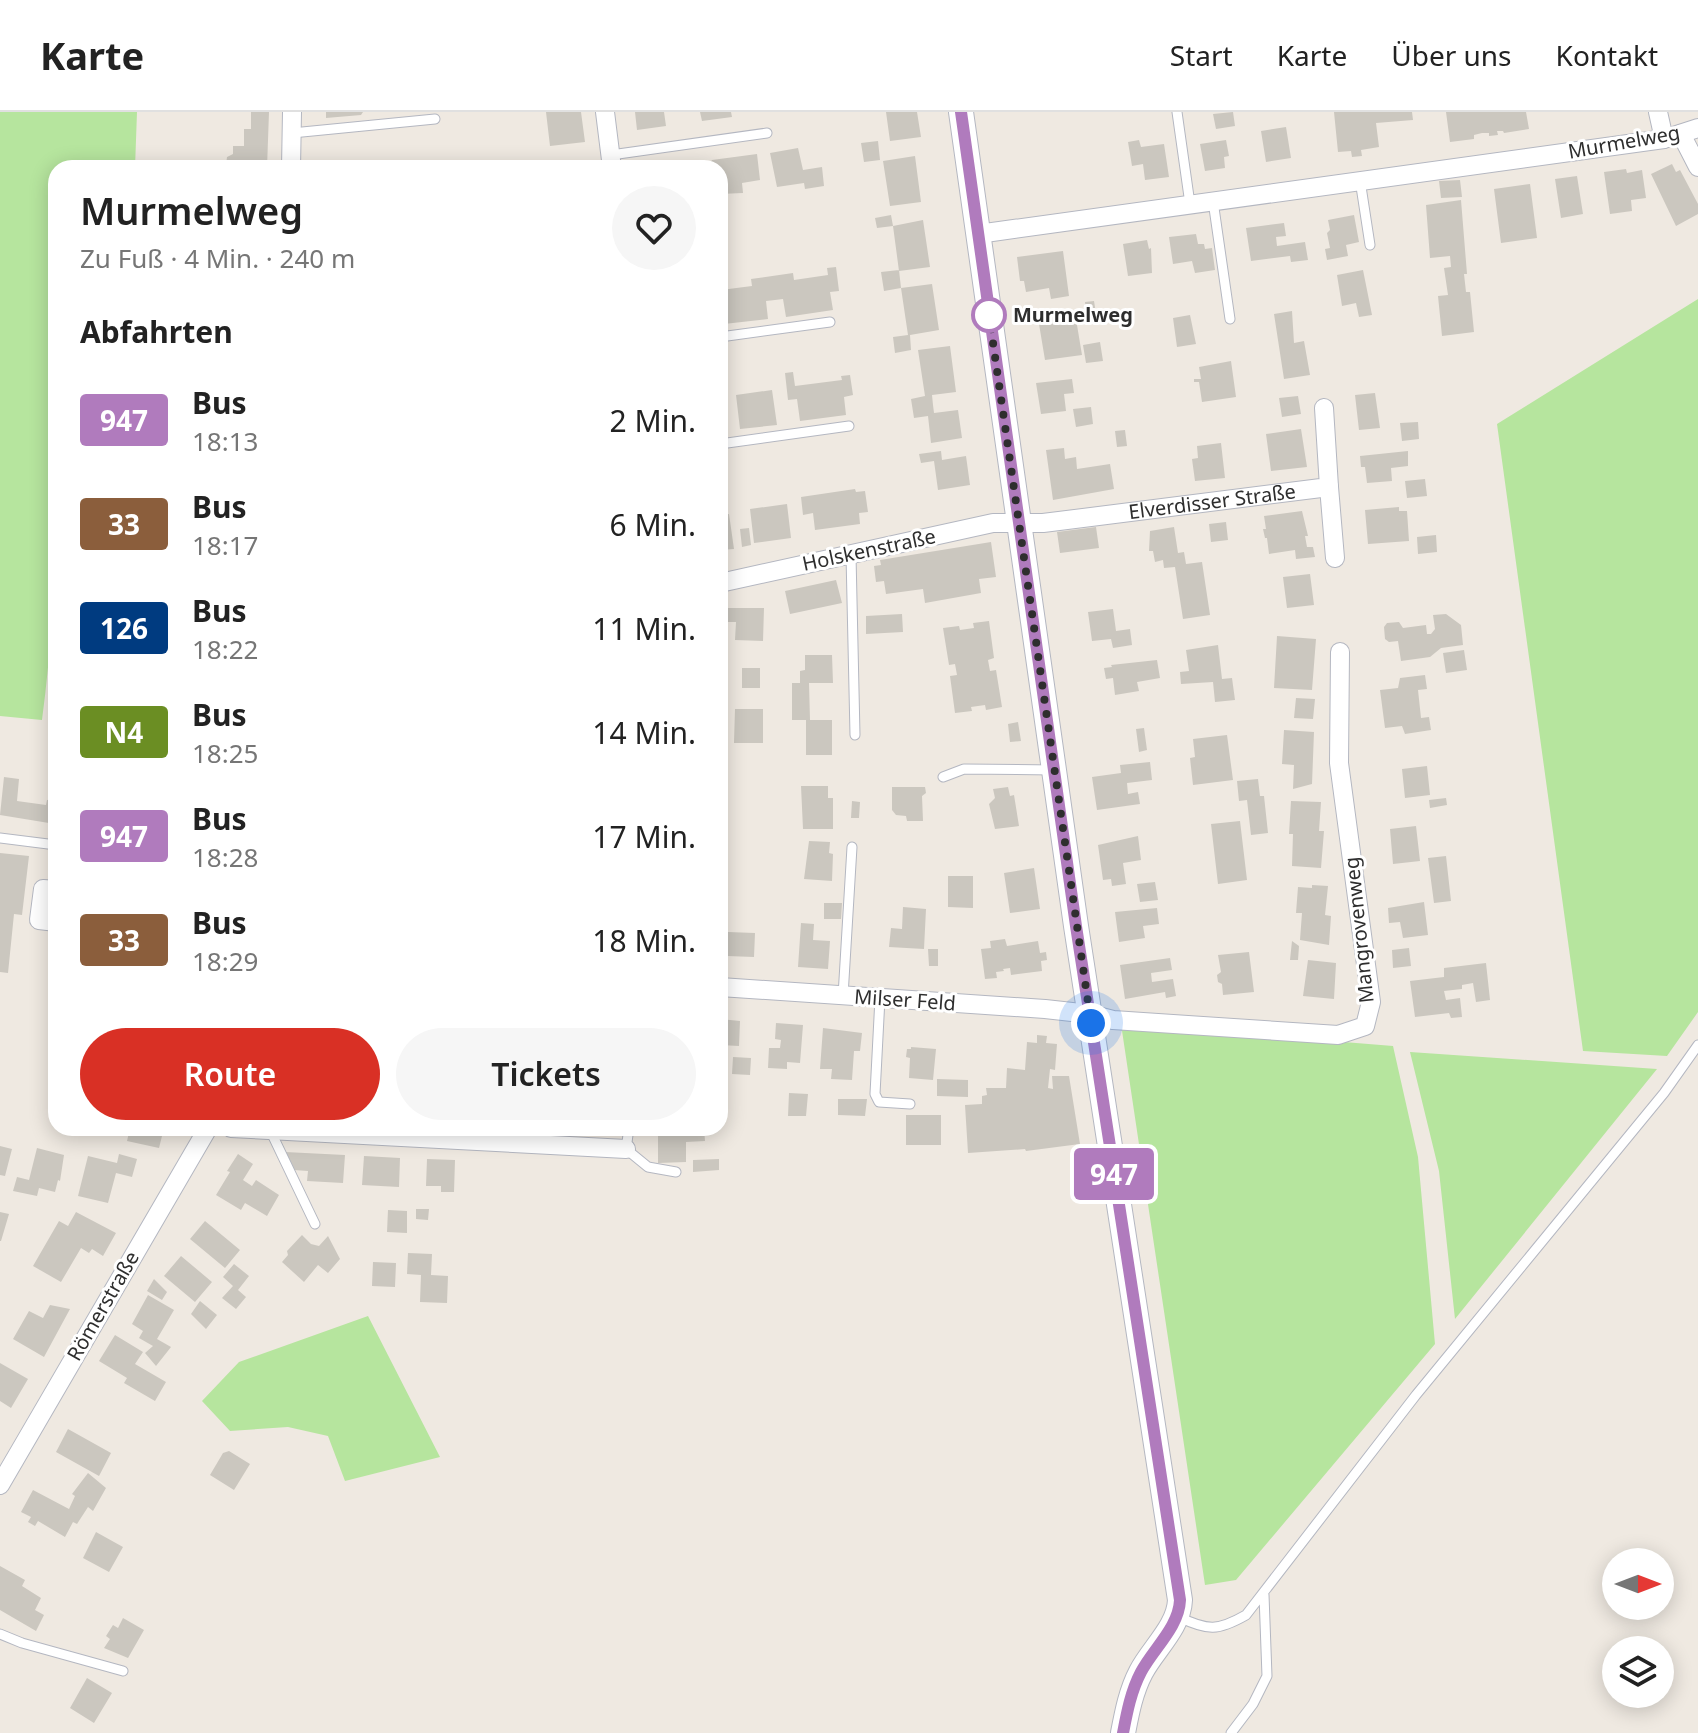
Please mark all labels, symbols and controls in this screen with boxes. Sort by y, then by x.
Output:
text: Karte [40,29,144,81]
text: Start [1170,36,1233,74]
text: Karte [1277,36,1347,74]
text: Über uns [1391,36,1512,74]
text: Kontakt [1556,36,1658,74]
street label: Murmelweg [1566,118,1682,165]
text: Murmelweg [80,184,303,236]
button: heart [612,186,696,270]
text: Zu Fuß · 4 Min. · 240 m [80,240,355,276]
marker: Murmelweg [972,298,1006,332]
place label: Murmelweg [1013,301,1133,328]
text: Abfahrten [80,311,233,352]
text: Bus [192,382,247,423]
text: 2 Min. [610,400,696,441]
text: 947 [100,401,148,439]
text: 18:13 [192,423,258,459]
street label: Elverdisser Straße [1127,477,1297,525]
text: Bus [192,486,247,527]
text: 6 Min. [610,504,696,545]
text: 33 [108,505,140,543]
street label: Holskenstraße [800,522,938,577]
text: 18:17 [192,527,258,563]
text: Bus [192,590,247,631]
text: 11 Min. [592,608,696,649]
text: 126 [100,609,148,647]
text: 18:22 [192,631,258,667]
text: Bus [192,694,247,735]
text: 14 Min. [592,712,696,753]
text: N4 [105,713,143,751]
text: 18:25 [192,735,258,771]
text: Bus [192,798,247,839]
text: 17 Min. [592,816,696,857]
text: 947 [100,817,148,855]
text: 18:28 [192,839,258,875]
street label: Mangrovenweg [1337,856,1380,1004]
text: Bus [192,902,247,943]
text: 18 Min. [592,920,696,961]
text: 33 [108,921,140,959]
text: 18:29 [192,943,258,979]
street label: Milser Feld [853,982,957,1017]
your location [1071,1003,1111,1043]
button: Route [80,1028,380,1120]
button: Tickets [396,1028,696,1120]
line badge: 947 [1068,1148,1160,1200]
text: 947 [1090,1155,1138,1193]
street label: Römerstraße [60,1246,145,1366]
north arrow [1602,1548,1674,1620]
map controls [1602,1548,1674,1708]
button: layers [1602,1636,1674,1708]

